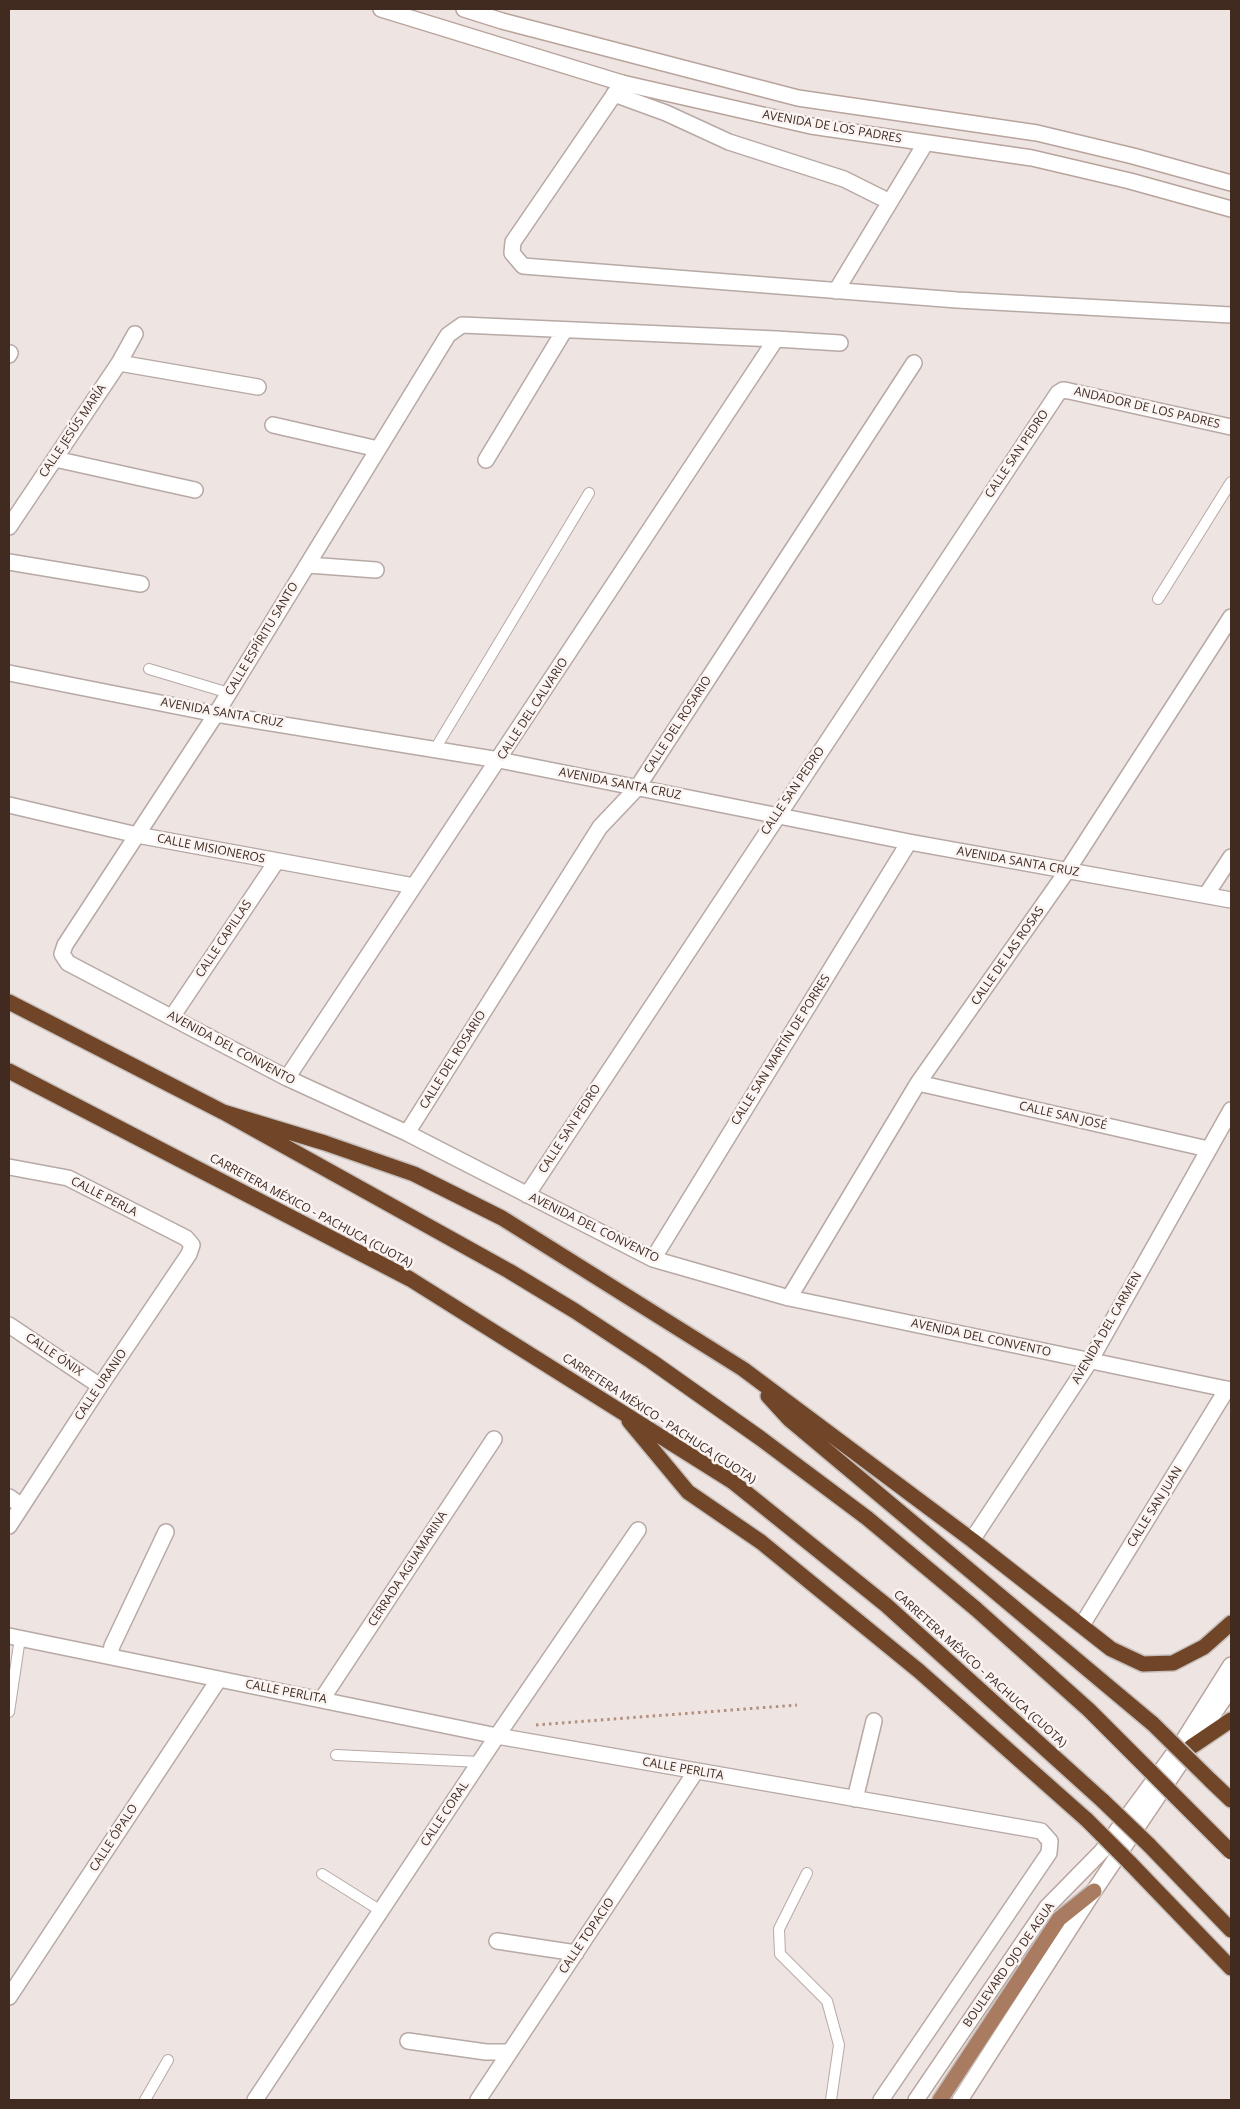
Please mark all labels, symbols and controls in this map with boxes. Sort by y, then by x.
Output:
street label: AVENIDA DE LOS PADRES [761,108,903,146]
street label: CALLE JESÚS MARÍA [37,382,109,480]
street label: ANDADOR DE LOS PADRES [1073,384,1221,432]
street label: CALLE SAN PEDRO [982,407,1052,501]
street label: CALLE ESPÍRITU SANTO [222,580,302,698]
street label: CALLE DEL CALVARIO [495,655,571,763]
street label: CALLE DEL ROSARIO [641,674,715,776]
street label: AVENIDA SANTA CRUZ [160,695,284,731]
street label: CALLE SAN PEDRO [758,744,828,838]
street label: AVENIDA SANTA CRUZ [558,765,682,803]
street label: CALLE MISIONEROS [156,831,266,867]
street label: AVENIDA SANTA CRUZ [956,844,1080,880]
street label: CALLE CAPILLAS [193,898,255,980]
street label: CALLE DE LAS ROSAS [969,904,1047,1008]
street label: CALLE SAN MARTÍN DE PORRES [729,972,833,1128]
street label: AVENIDA DEL CONVENTO [165,1008,297,1088]
street label: CALLE DEL ROSARIO [417,1008,489,1112]
street label: CALLE SAN PEDRO [536,1082,604,1176]
street label: CALLE SAN JOSÉ [1018,1099,1108,1133]
street label: CARRETERA MÉXICO - PACHUCA (CUOTA) [207,1151,415,1271]
street label: CALLE PERLA [68,1174,140,1220]
street label: AVENIDA DEL CONVENTO [527,1190,661,1266]
street label: AVENIDA DEL CARMEN [1069,1269,1145,1387]
street label: AVENIDA DEL CONVENTO [910,1316,1052,1360]
street label: CALLE ÓNIX [23,1331,85,1379]
street label: CALLE URANIO [72,1347,130,1423]
street label: CARRETERA MÉXICO - PACHUCA (CUOTA) [560,1351,758,1487]
street label: CALLE SAN JUAN [1124,1464,1186,1550]
street label: CERRADA AGUAMARINA [365,1509,451,1629]
street label: CARRETERA MÉXICO - PACHUCA (CUOTA) [891,1587,1069,1751]
street label: CALLE PERLITA [244,1677,328,1707]
street label: CALLE PERLITA [641,1755,725,1783]
street label: CALLE CORAL [418,1779,472,1849]
street label: CALLE ÓPALO [87,1802,141,1874]
street label: CALLE TOPACIO [556,1895,618,1977]
street label: BOULEVARD OJO DE AGUA [960,1900,1058,2030]

